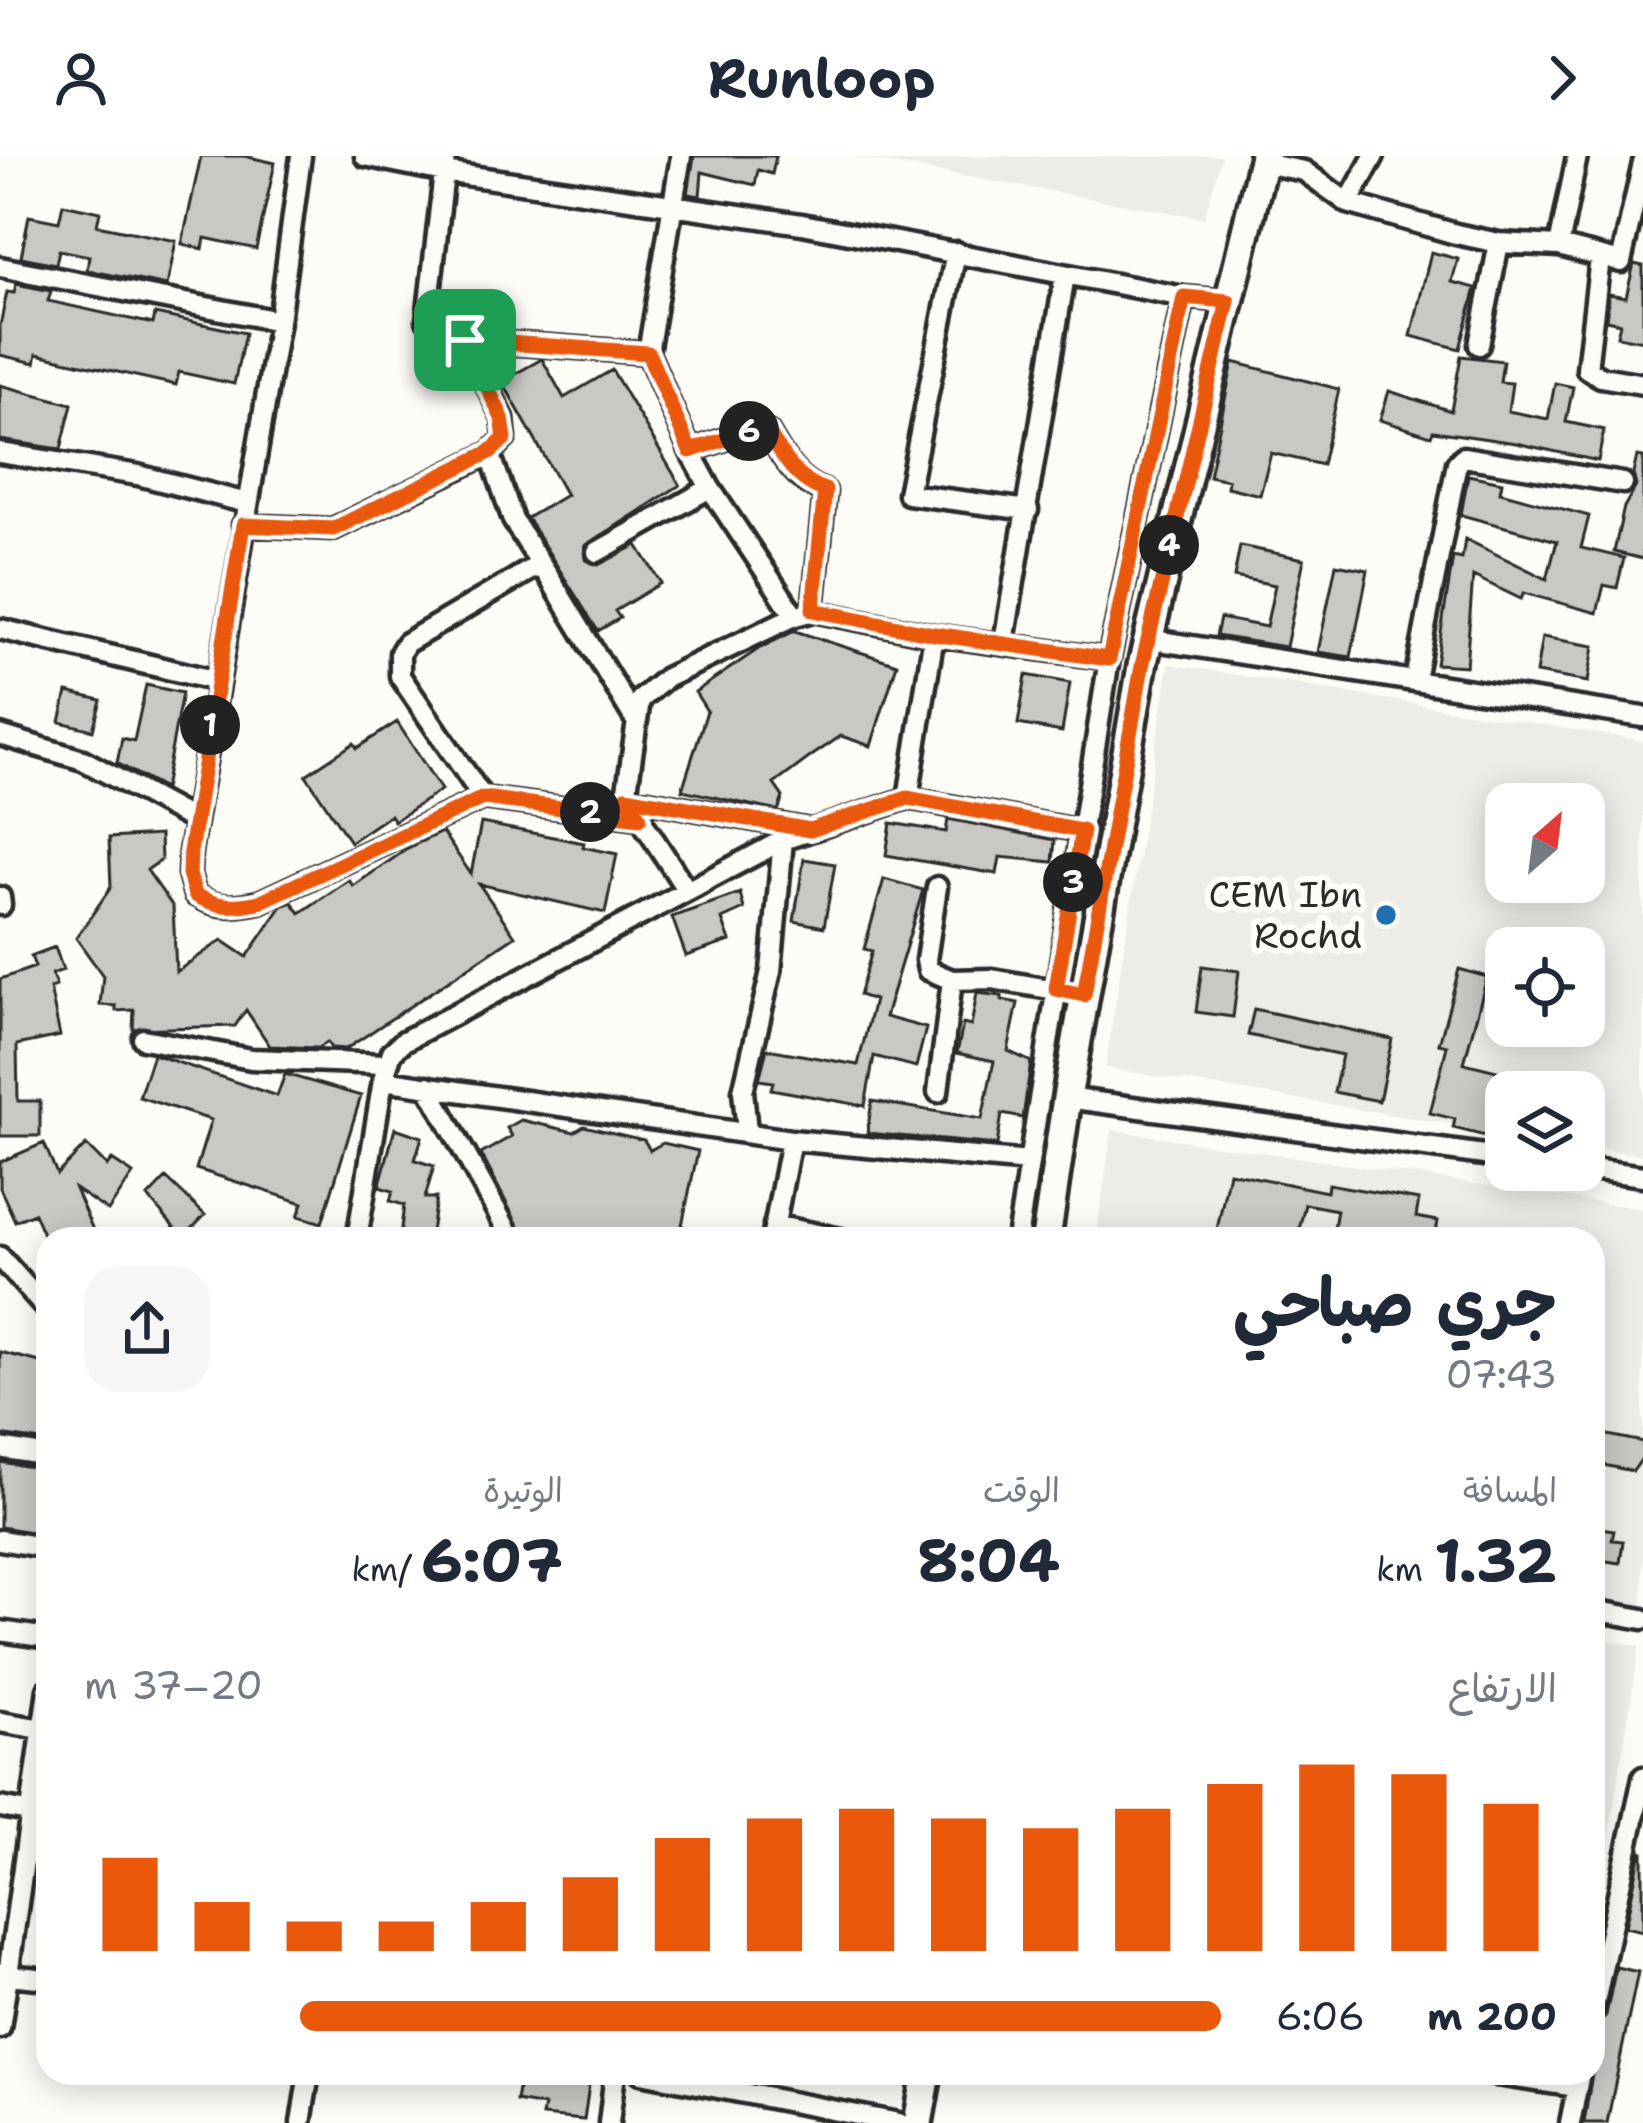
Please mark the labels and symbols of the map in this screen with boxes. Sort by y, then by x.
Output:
pin [414,289,516,391]
pin: 6 [719,401,779,461]
pin: 4 [1139,515,1199,575]
pin: 1 [180,695,240,755]
pin: 2 [560,782,620,842]
north arrow [1485,783,1605,903]
pin: 3 [1043,852,1103,912]
place label: CEM Ibn Rochd [1209,870,1362,960]
marker: CEM Ibn Rochd [1373,902,1399,928]

